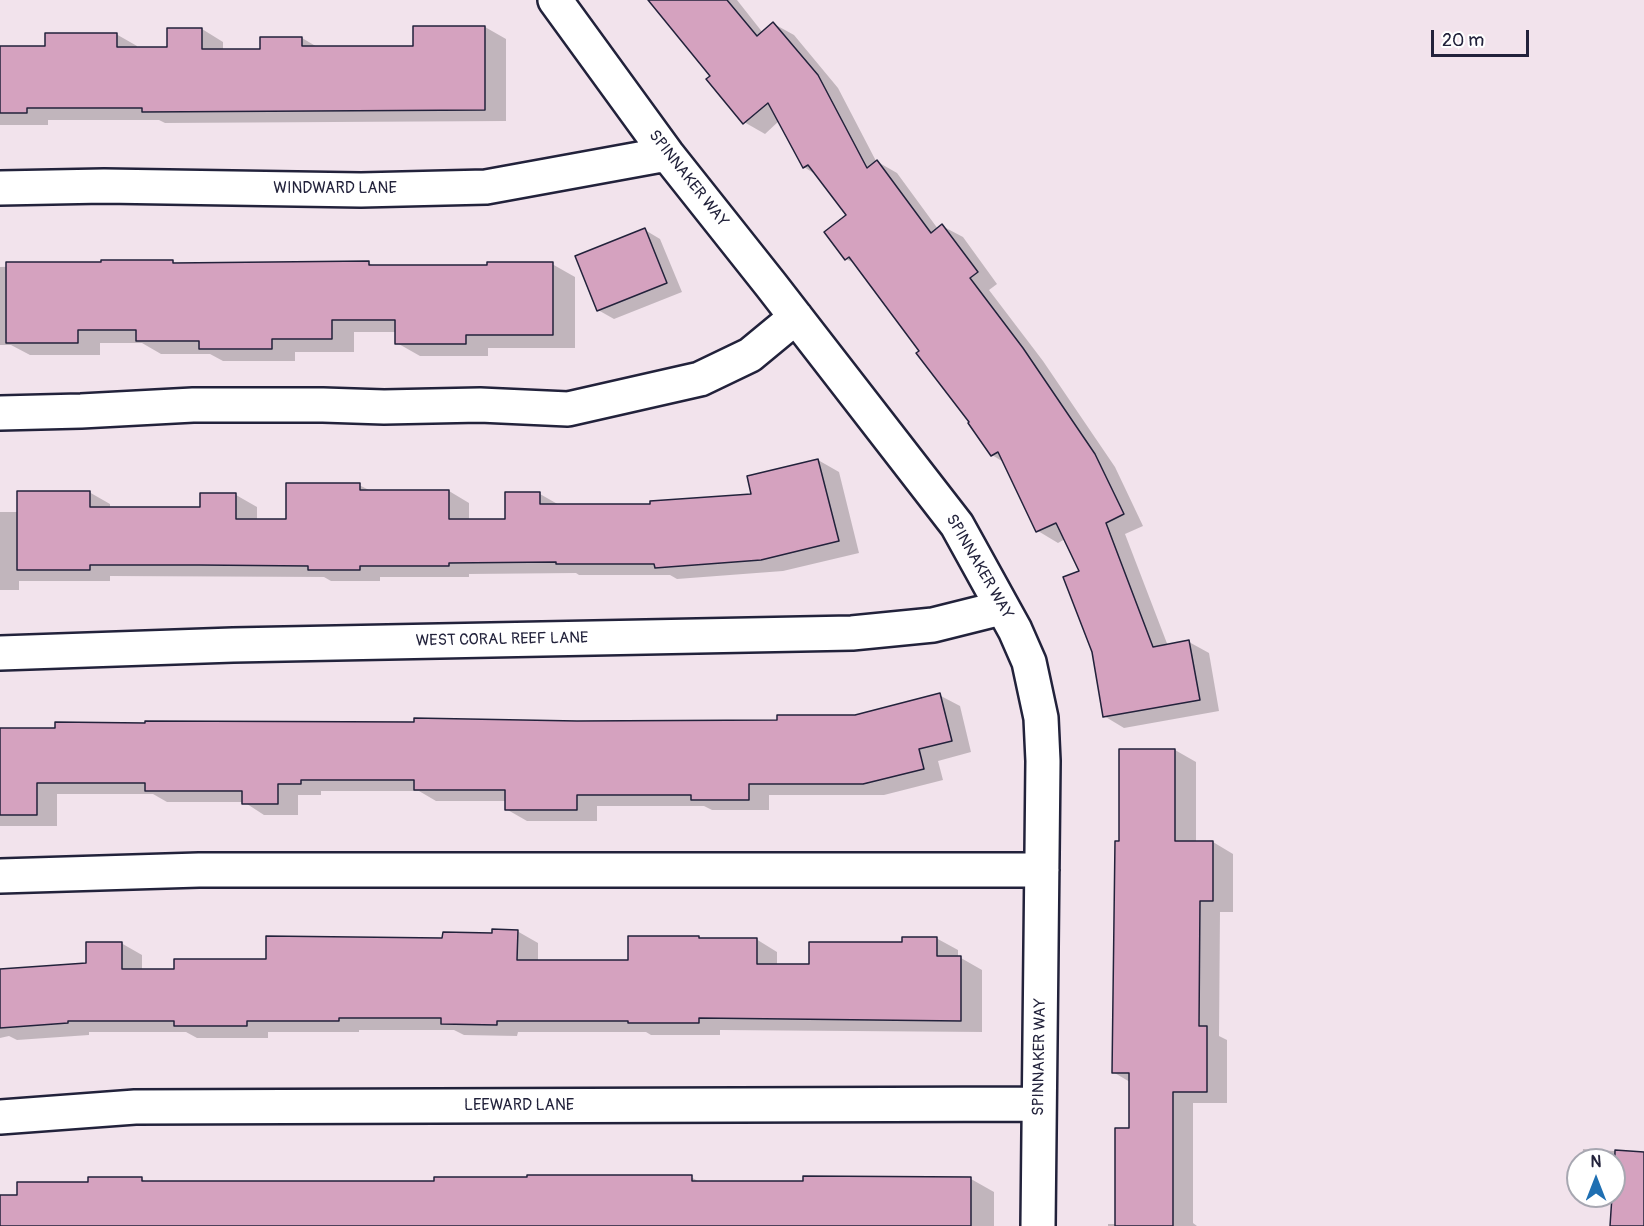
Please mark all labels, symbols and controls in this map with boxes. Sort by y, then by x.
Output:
scale bar [1434,18,1532,56]
text: 20 m [1442,29,1484,52]
street label: SPINNAKER WAY [644,127,732,231]
street label: WINDWARD LANE [273,179,397,199]
street label: SPINNAKER WAY [941,511,1017,623]
street label: WEST CORAL REEF LANE [415,629,589,651]
street label: SPINNAKER WAY [1029,998,1051,1116]
street label: LEEWARD LANE [464,1096,574,1116]
north arrow [1566,1148,1626,1208]
text: N [1591,1152,1601,1172]

